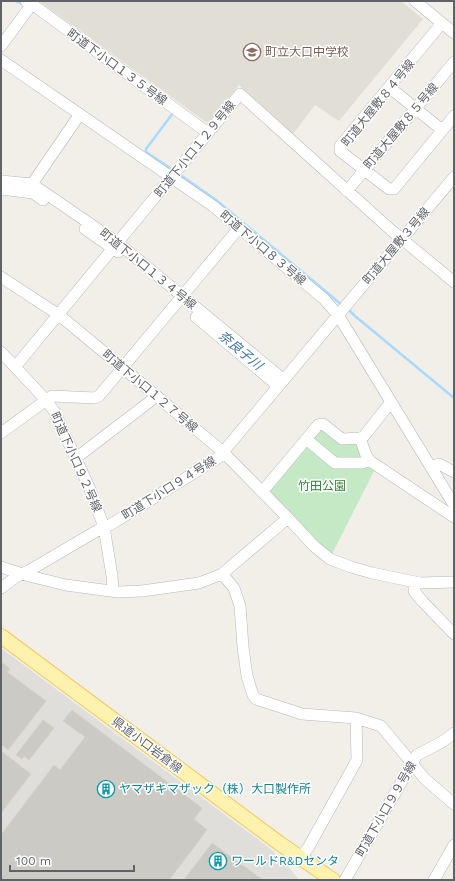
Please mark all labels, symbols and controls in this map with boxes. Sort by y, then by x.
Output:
street label: 町道下小口１３５号線 [64,26,170,108]
school or university icon: 町立大口中学校 [242,42,262,62]
place label: 町立大口中学校 [265,45,349,59]
street label: 町道大屋敷８４号線 [339,57,417,149]
street label: 町道大屋敷８５号線 [361,80,441,172]
street label: 町道下小口１２９号線 [152,98,238,200]
street label: 町道大屋敷３号線 [360,205,432,287]
street label: 町道下小口８３号線 [217,208,309,288]
street label: 町道下小口１３４号線 [97,226,199,312]
water label: 奈良子川 [216,328,267,374]
street label: 町道下小口１２７号線 [100,347,200,435]
street label: 町道下小口９２号線 [48,410,104,514]
street label: 町道下小口９４号線 [119,453,219,523]
park label: 竹田公園 [298,479,346,493]
street label: 県道小口岩倉線 [109,714,185,776]
street label: 町道下小口９９号線 [353,759,419,859]
building icon: ヤマザキマザック（株）大口製作所 [96,779,116,799]
place label: ヤマザキマザック（株）大口製作所 [119,782,311,796]
scale bar [10,847,134,873]
building icon: ワールドR&Dセンタ [208,851,228,871]
text: 100 m [16,854,51,868]
place label: ワールドR&Dセンタ [231,854,339,868]

